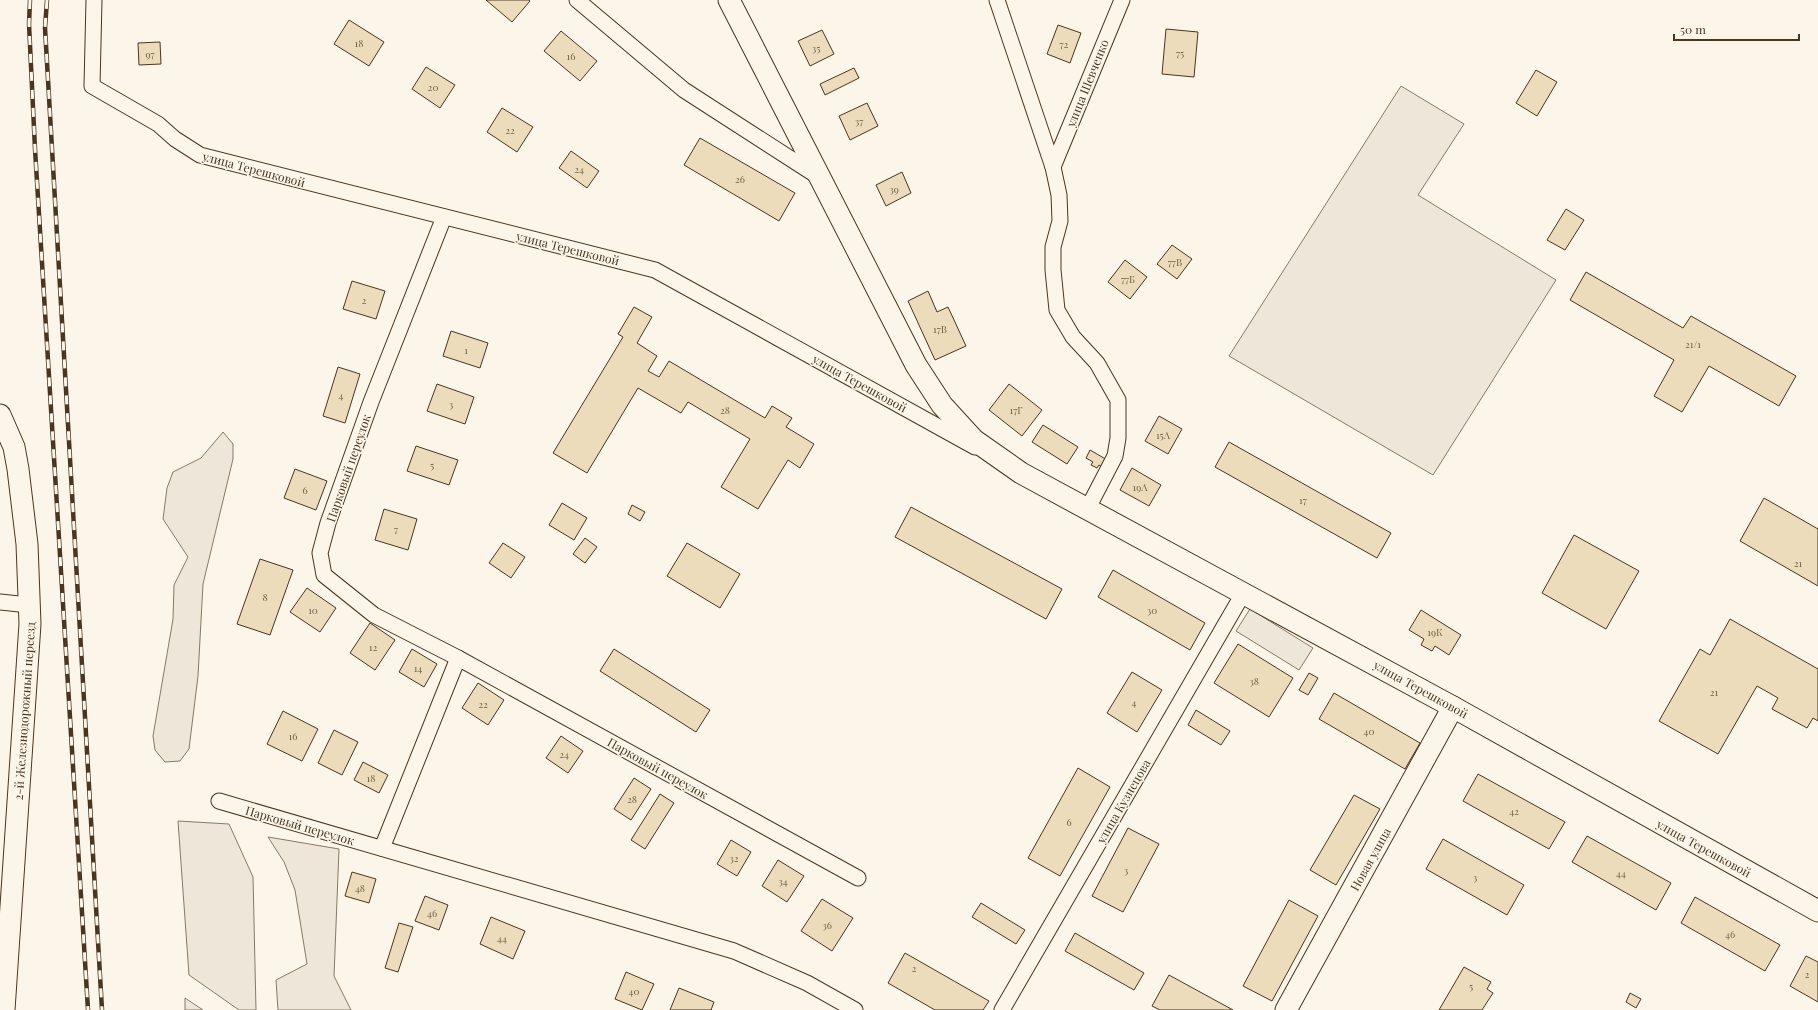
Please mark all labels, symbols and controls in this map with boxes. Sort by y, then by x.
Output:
scale bar [1674,16,1799,42]
text: 50 m [1680,21,1706,37]
house number: 18 [355,36,363,50]
street label: улица Шевченко [1062,36,1112,130]
house number: 72 [1060,37,1069,51]
house number: 35 [812,41,820,55]
house number: 75 [1176,46,1184,60]
house number: 97 [145,47,155,61]
house number: 16 [567,49,575,63]
house number: 20 [428,80,438,94]
house number: 37 [855,114,863,128]
house number: 22 [505,123,515,137]
street label: улица Терешковой [200,147,307,191]
house number: 24 [574,162,584,176]
house number: 26 [735,172,745,186]
house number: 39 [889,182,899,196]
street label: улица Терешковой [514,227,622,269]
house number: 77В [1168,255,1182,269]
house number: 77Б [1121,272,1135,286]
house number: 2 [362,293,367,307]
house number: 17В [933,322,947,336]
house number: 21/1 [1685,337,1701,351]
house number: 1 [464,343,468,357]
street label: улица Терешковой [809,350,910,416]
house number: 4 [339,388,344,402]
house number: 3 [449,397,454,411]
house number: 28 [720,403,730,417]
house number: 17Г [1009,403,1023,417]
street label: Парковый переулок [322,412,374,524]
house number: 15А [1156,428,1171,442]
house number: 5 [430,458,434,472]
house number: 19А [1132,480,1148,494]
house number: 6 [302,483,308,497]
house number: 17 [1299,493,1307,507]
house number: 7 [394,522,398,536]
house number: 21 [1794,556,1803,570]
house number: 8 [262,590,268,604]
house number: 10 [308,603,318,617]
house number: 30 [1147,603,1157,617]
street label: 2-й Железнодорожный переезд [10,621,38,801]
house number: 19К [1427,625,1443,639]
house number: 12 [369,640,377,654]
street label: улица Терешковой [1370,656,1471,722]
house number: 14 [414,661,422,675]
house number: 38 [1249,674,1259,688]
house number: 21 [1710,685,1719,699]
house number: 4 [1132,695,1137,709]
house number: 22 [478,697,488,711]
house number: 40 [1364,724,1374,738]
house number: 16 [289,729,297,743]
street label: Парковый переулок [605,734,711,802]
house number: 24 [559,747,569,761]
street label: улица Кузнецова [1092,756,1154,847]
house number: 18 [367,771,375,785]
house number: 28 [627,792,637,806]
street label: Парковый переулок [244,802,356,848]
house number: 42 [1509,804,1519,818]
house number: 6 [1066,815,1072,829]
street label: улица Терешковой [1653,815,1754,881]
street label: Новая улица [1346,825,1394,893]
house number: 32 [729,851,739,865]
house number: 3 [1124,863,1129,877]
house number: 44 [1616,866,1626,880]
house number: 3 [1473,870,1478,884]
house number: 34 [778,874,788,888]
house number: 48 [355,881,365,895]
house number: 46 [427,906,437,920]
house number: 36 [822,918,832,932]
house number: 46 [1725,927,1735,941]
house number: 44 [497,931,507,945]
house number: 2 [912,961,917,975]
house number: 2 [1805,967,1810,981]
house number: 5 [1469,979,1473,993]
house number: 40 [629,984,639,998]

